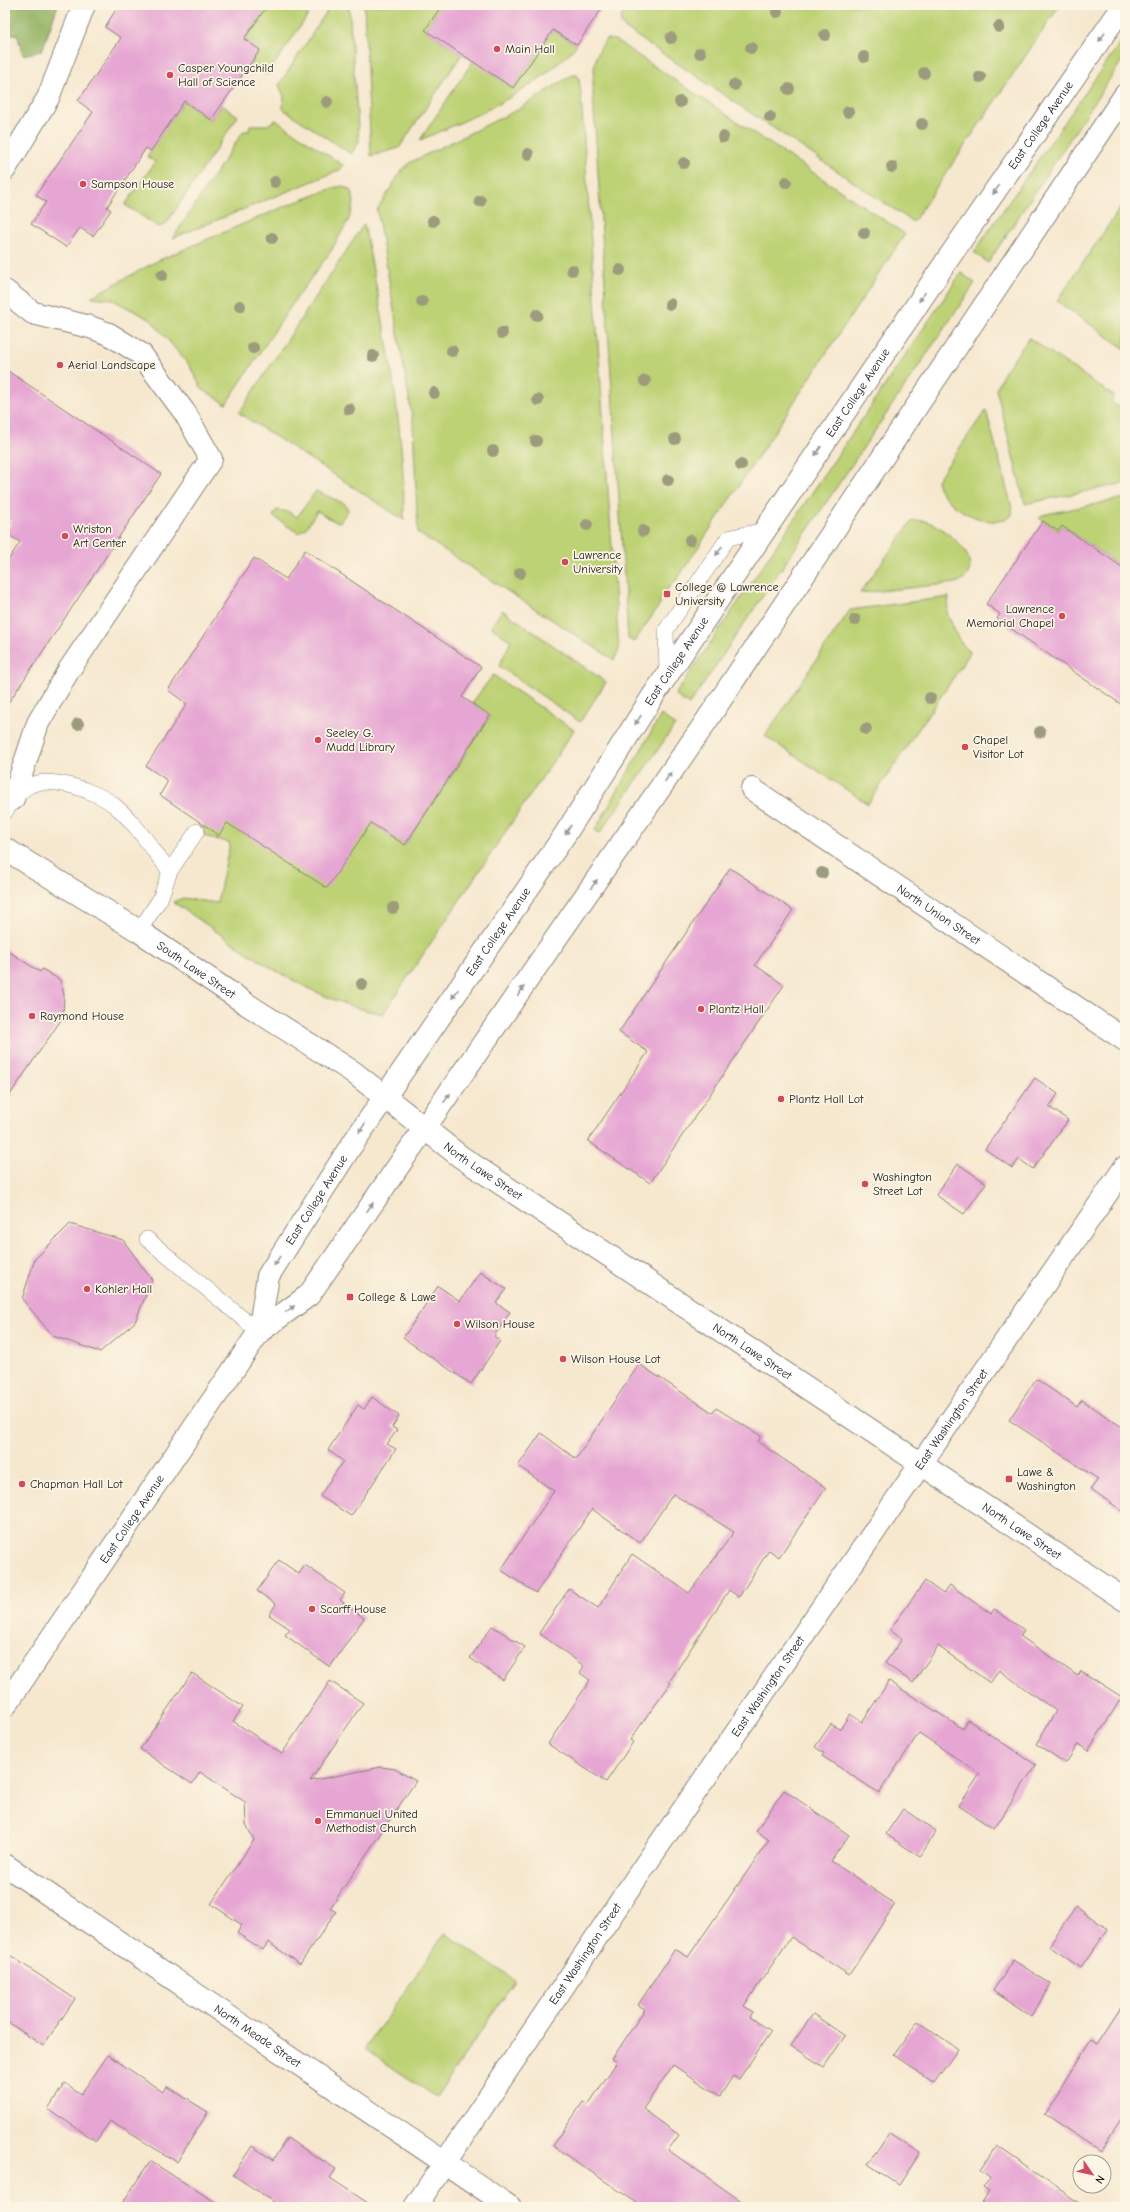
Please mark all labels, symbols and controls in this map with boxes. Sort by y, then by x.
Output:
one-way arrow [1098,32,1106,42]
place label: Main Hall [505,42,555,56]
marker: Main Hall [492,44,502,54]
place label: Casper Youngchild Hall of Science [178,61,274,89]
marker: Casper Youngchild Hall of Science [165,70,175,80]
street label: East College Avenue [1005,78,1076,172]
place label: Sampson House [91,177,174,191]
marker: Sampson House [78,179,88,189]
one-way arrow [992,185,1000,195]
one-way arrow [919,291,926,303]
street label: East College Avenue [823,346,893,440]
place label: Aerial Landscape [68,358,156,372]
marker: Aerial Landscape [55,360,65,370]
one-way arrow [814,446,822,456]
place label: Wriston Art Center [73,522,126,550]
marker: Wriston Art Center [60,531,70,541]
one-way arrow [715,546,723,556]
place label: Lawrence University [573,548,623,576]
marker: Lawrence University [560,557,570,567]
place label: College @ Lawrence University [675,580,779,608]
marker: College @ Lawrence University [662,589,672,599]
place label: Lawrence Memorial Chapel [966,602,1054,630]
marker: Lawrence Memorial Chapel [1057,611,1067,621]
street label: East College Avenue [642,614,711,708]
one-way arrow [634,715,642,725]
place label: Seeley G. Mudd Library [326,726,396,754]
place label: Chapel Visitor Lot [973,733,1024,761]
marker: Seeley G. Mudd Library [313,735,323,745]
marker: Chapel Visitor Lot [960,742,970,752]
one-way arrow [664,771,672,782]
one-way arrow [564,824,572,835]
one-way arrow [590,878,598,889]
street label: North Union Street [894,882,984,948]
street label: East College Avenue [463,885,533,978]
street label: South Lawe Street [154,938,238,1002]
one-way arrow [517,985,525,996]
one-way arrow [451,989,459,999]
place label: Plantz Hall [709,1002,764,1016]
marker: Plantz Hall [696,1004,706,1014]
place label: Raymond House [40,1009,124,1023]
marker: Raymond House [27,1011,37,1021]
one-way arrow [443,1092,451,1103]
place label: Plantz Hall Lot [789,1092,864,1106]
marker: Plantz Hall Lot [776,1094,786,1104]
one-way arrow [358,1123,366,1134]
street label: North Lawe Street [441,1139,525,1203]
street label: East College Avenue [283,1152,350,1247]
place label: Washington Street Lot [873,1170,932,1198]
marker: Washington Street Lot [860,1179,870,1189]
one-way arrow [366,1202,374,1213]
one-way arrow [273,1256,281,1266]
place label: Kohler Hall [95,1282,152,1296]
marker: Kohler Hall [82,1284,92,1294]
place label: College & Lawe [358,1290,436,1304]
marker: College & Lawe [345,1292,355,1302]
one-way arrow [285,1305,295,1313]
place label: Wilson House [465,1317,535,1331]
marker: Wilson House [452,1319,462,1329]
street label: North Lawe Street [710,1320,795,1383]
place label: Wilson House Lot [571,1352,661,1366]
marker: Wilson House Lot [558,1354,568,1364]
street label: East Washington Street [912,1366,991,1472]
place label: Lawe & Washington [1017,1465,1076,1493]
street label: East College Avenue [97,1472,167,1566]
marker: Lawe & Washington [1004,1474,1014,1484]
place label: Chapman Hall Lot [30,1477,123,1491]
marker: Chapman Hall Lot [17,1479,27,1489]
street label: North Lawe Street [980,1500,1064,1563]
place label: Scarff House [320,1602,386,1616]
marker: Scarff House [307,1604,317,1614]
street label: East Washington Street [728,1633,808,1739]
place label: Emmanuel United Methodist Church [326,1807,418,1835]
marker: Emmanuel United Methodist Church [313,1816,323,1826]
street label: East Washington Street [546,1900,625,2007]
street label: North Meade Street [212,2002,304,2071]
north arrow [1072,2154,1112,2194]
text: N [1092,2173,1107,2186]

